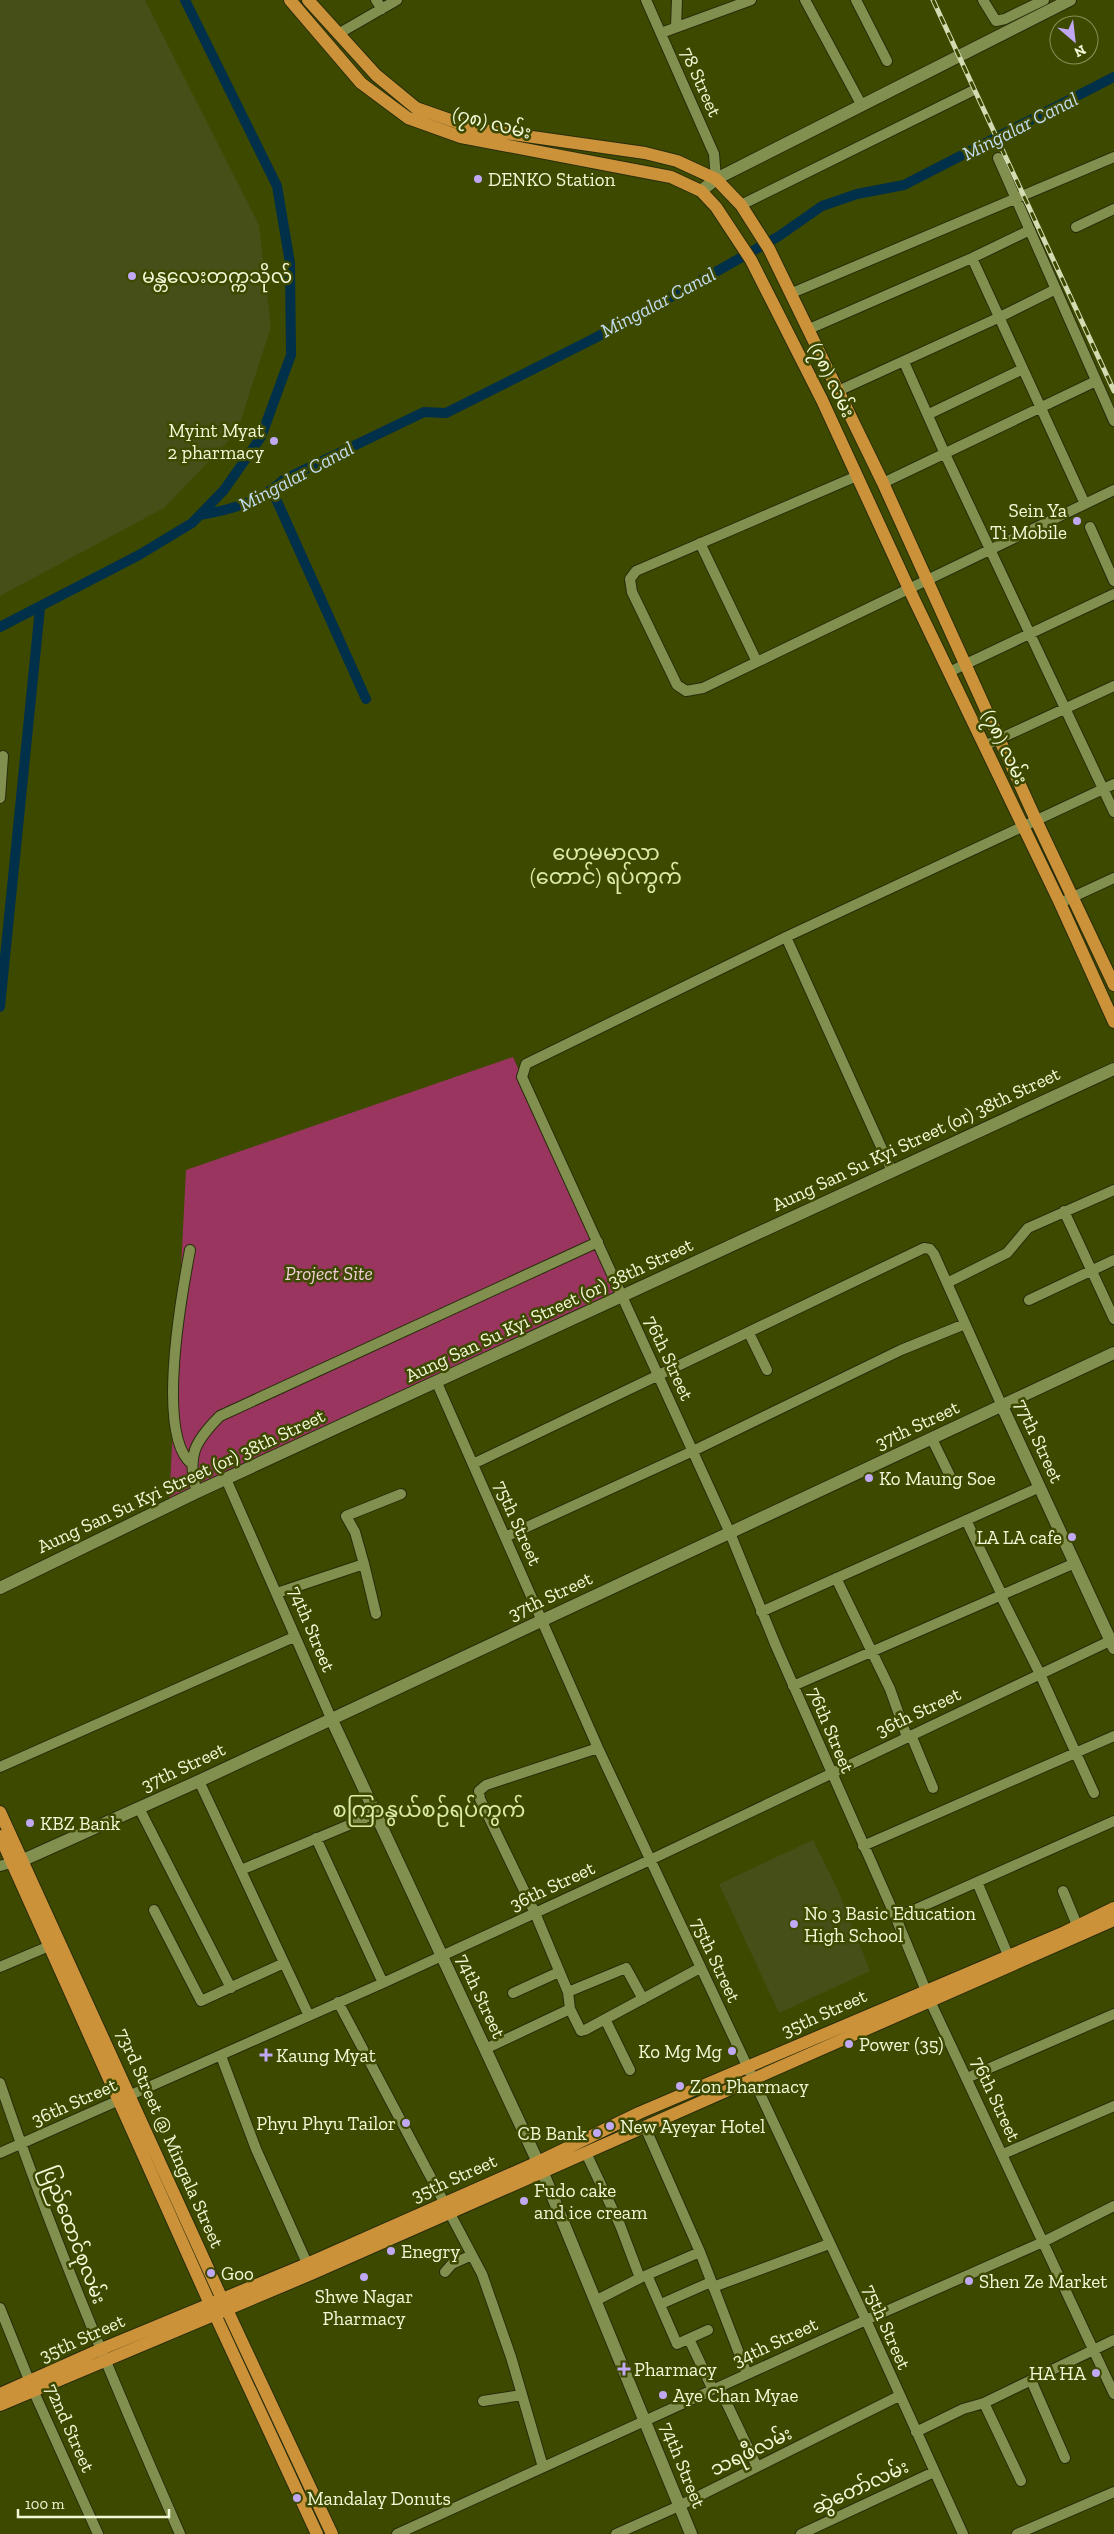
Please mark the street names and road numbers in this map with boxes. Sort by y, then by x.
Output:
street label: 78 Street [676,44,726,120]
street label: (၇၈) လမ်း [449,99,534,148]
street label: (၇၈) လမ်း [800,338,863,423]
street label: (၇၈) လမ်း [973,705,1036,790]
street label: Aung San Su Kyi Street (or) 38th Street [768,1062,1064,1216]
street label: Aung San Su Kyi Street (or) 38th Street [401,1233,697,1387]
street label: 76th Street [639,1312,699,1404]
street label: 77th Street [1010,1395,1068,1487]
street label: 37th Street [871,1396,963,1454]
street label: Aung San Su Kyi Street (or) 38th Street [33,1404,329,1558]
street label: 75th Street [489,1477,547,1569]
street label: 37th Street [504,1567,596,1625]
street label: 74th Street [284,1583,340,1675]
street label: 36th Street [872,1682,964,1742]
street label: 76th Street [803,1684,859,1776]
street label: 37th Street [137,1738,229,1796]
street label: 36th Street [506,1856,598,1916]
street label: 75th Street [686,1914,746,2006]
street label: 74th Street [451,1950,511,2042]
street label: 35th Street [778,1984,870,2042]
street label: 73rd Street @ Mingala Street [111,2025,229,2251]
street label: 76th Street [966,2053,1026,2145]
street label: 36th Street [28,2073,120,2131]
street label: 35th Street [408,2149,500,2207]
street label: ပြည်ထောင်စုလမ်း [32,2162,114,2309]
street label: 75th Street [858,2281,916,2373]
street label: 35th Street [36,2309,128,2367]
street label: 34th Street [729,2312,821,2372]
street label: 72nd Street [40,2380,100,2476]
street label: 74th Street [655,2419,711,2511]
street label: သရဖီလမ်း [705,2419,797,2484]
street label: ဆွဲတော်လမ်း [807,2452,914,2523]

